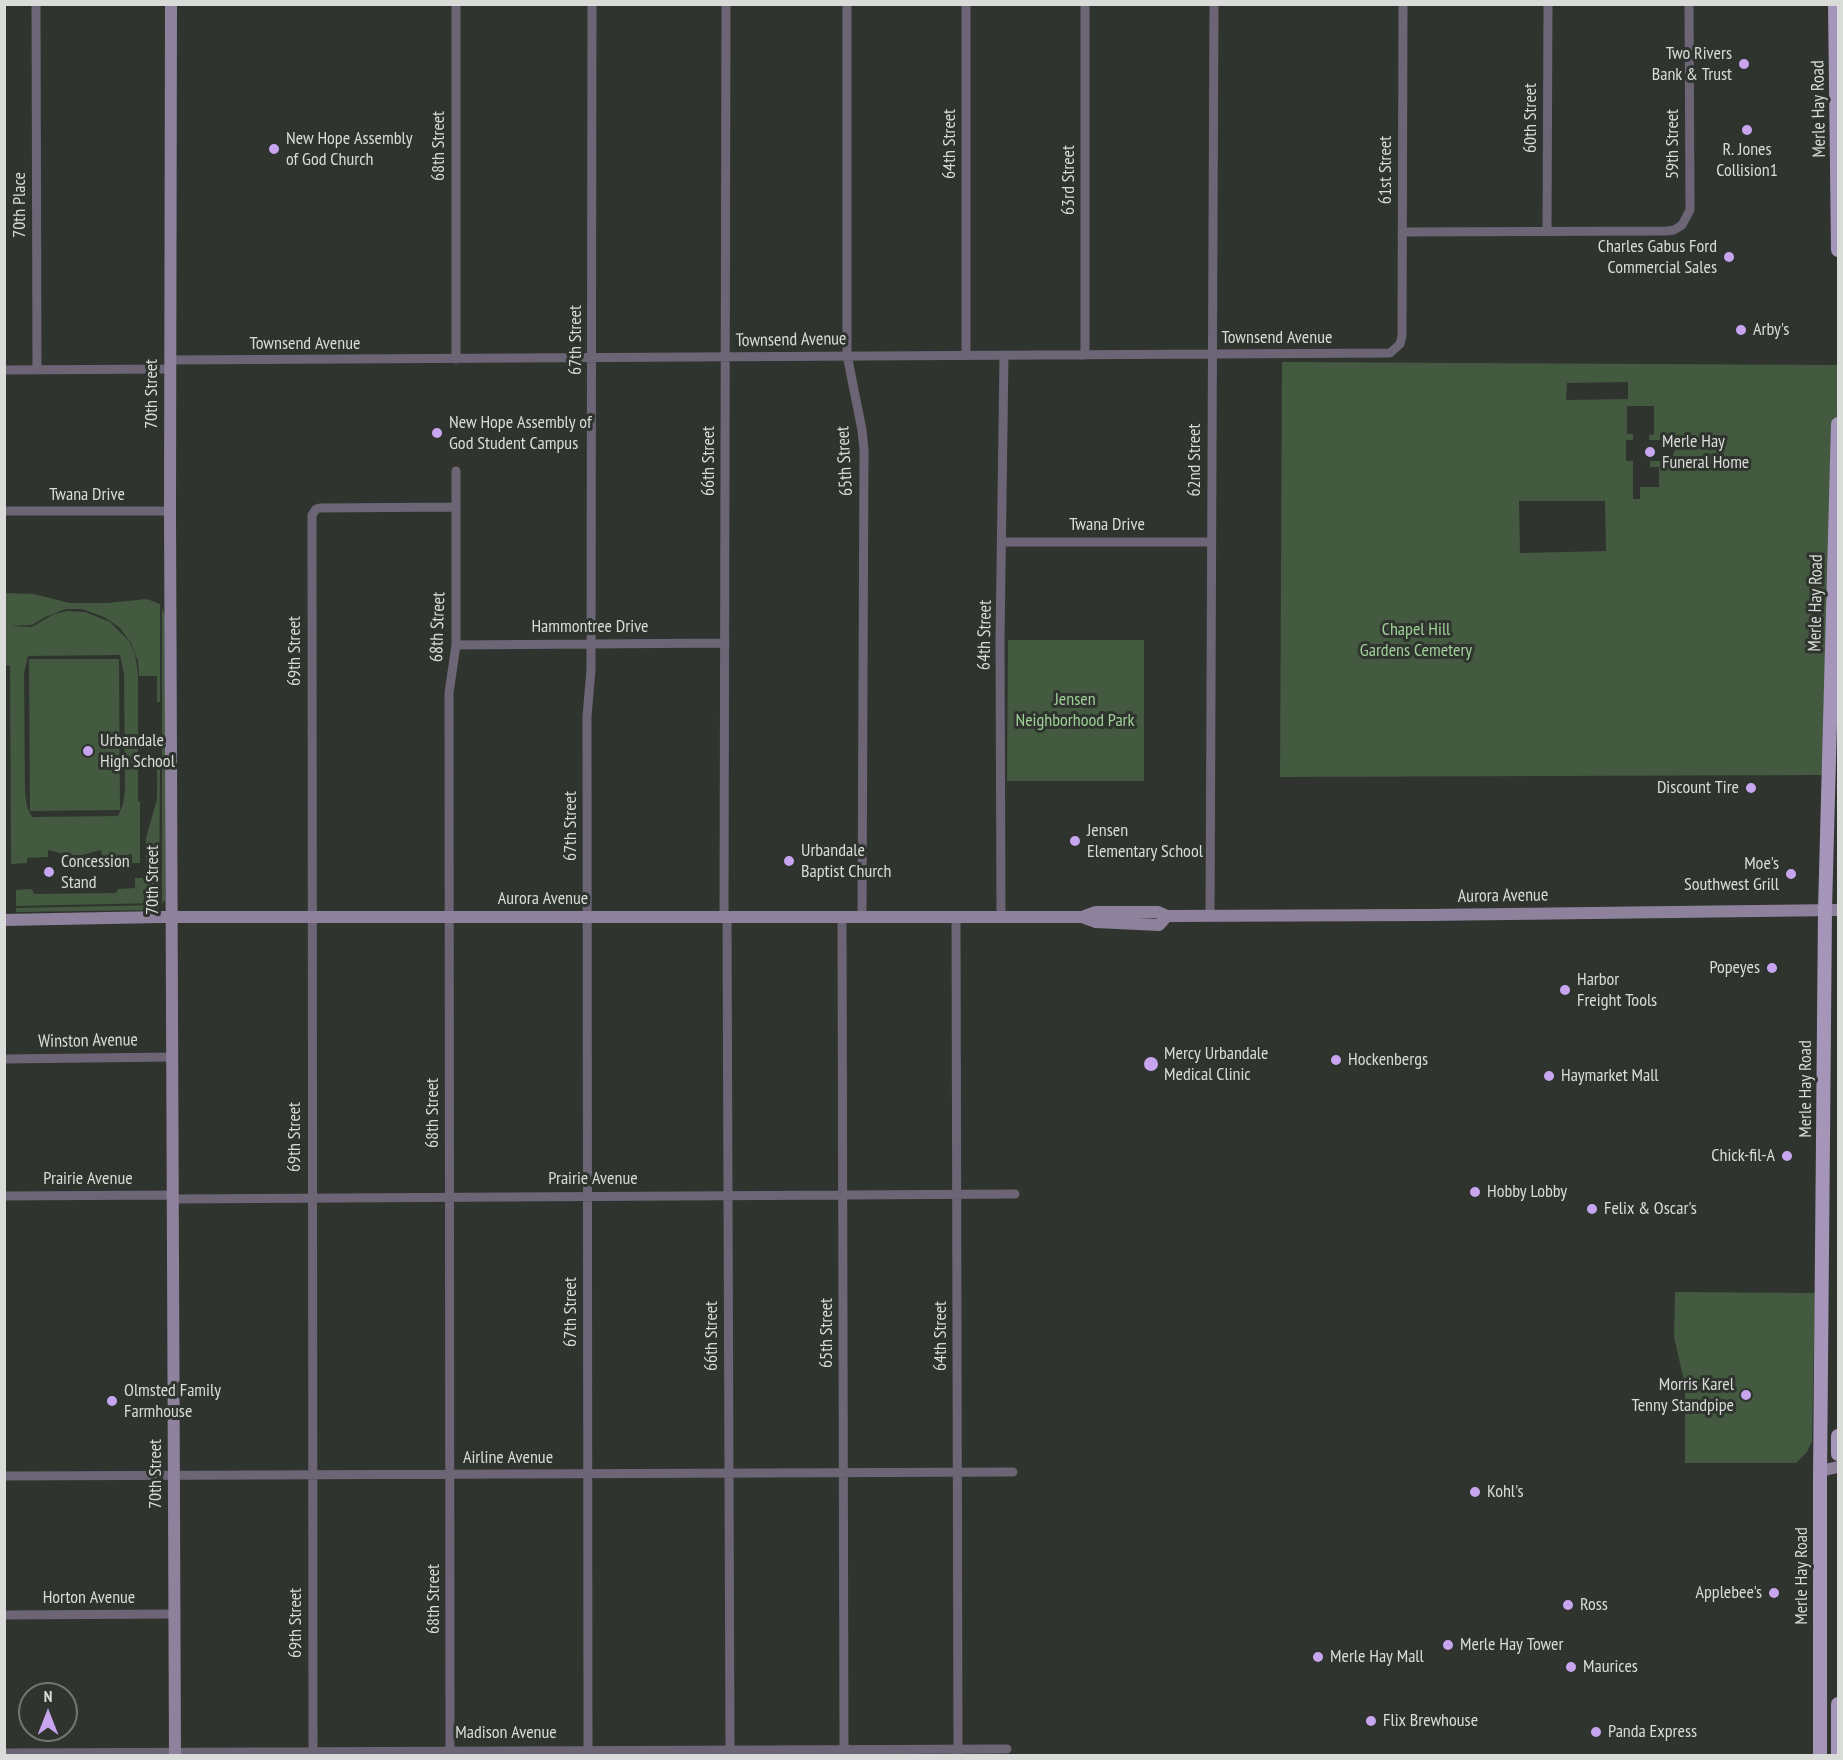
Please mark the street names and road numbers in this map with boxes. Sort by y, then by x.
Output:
street label: Merle Hay Road [1807,60,1831,158]
street label: 60th Street [1520,83,1542,153]
street label: 64th Street [939,109,961,179]
street label: 59th Street [1662,109,1684,179]
street label: 68th Street [428,111,450,181]
street label: 61st Street [1375,136,1397,204]
street label: 63rd Street [1058,145,1080,215]
street label: 70th Place [9,172,31,238]
street label: 67th Street [565,305,587,375]
street label: Townsend Avenue [1222,327,1332,349]
street label: Townsend Avenue [735,328,847,352]
street label: Townsend Avenue [250,333,360,355]
street label: 70th Street [141,359,163,429]
street label: 62nd Street [1184,424,1206,496]
street label: 65th Street [832,425,858,497]
street label: 66th Street [698,426,720,496]
street label: Twana Drive [49,484,125,506]
street label: Twana Drive [1069,514,1145,536]
street label: Merle Hay Road [1804,554,1828,652]
street label: 68th Street [426,592,450,662]
street label: 64th Street [974,600,996,670]
street label: 69th Street [284,616,306,686]
street label: Hammontree Drive [531,616,649,638]
street label: 67th Street [560,791,582,861]
street label: 70th Street [142,845,164,915]
street label: Aurora Avenue [1458,884,1548,908]
street label: Aurora Avenue [498,888,588,910]
street label: Winston Avenue [38,1029,138,1053]
street label: Merle Hay Road [1795,1040,1817,1138]
street label: 68th Street [422,1078,444,1148]
street label: 69th Street [284,1102,306,1172]
street label: Prairie Avenue [43,1168,133,1190]
street label: Prairie Avenue [548,1168,638,1190]
street label: 67th Street [560,1277,582,1347]
street label: 65th Street [816,1298,838,1368]
street label: 66th Street [701,1301,723,1371]
street label: 64th Street [930,1301,952,1371]
street label: 70th Street [145,1439,167,1509]
street label: Airline Avenue [463,1447,553,1469]
street label: Merle Hay Road [1791,1527,1813,1625]
street label: 68th Street [423,1564,445,1634]
street label: Horton Avenue [43,1587,135,1609]
street label: 69th Street [285,1588,307,1658]
street label: Madison Avenue [455,1722,557,1744]

